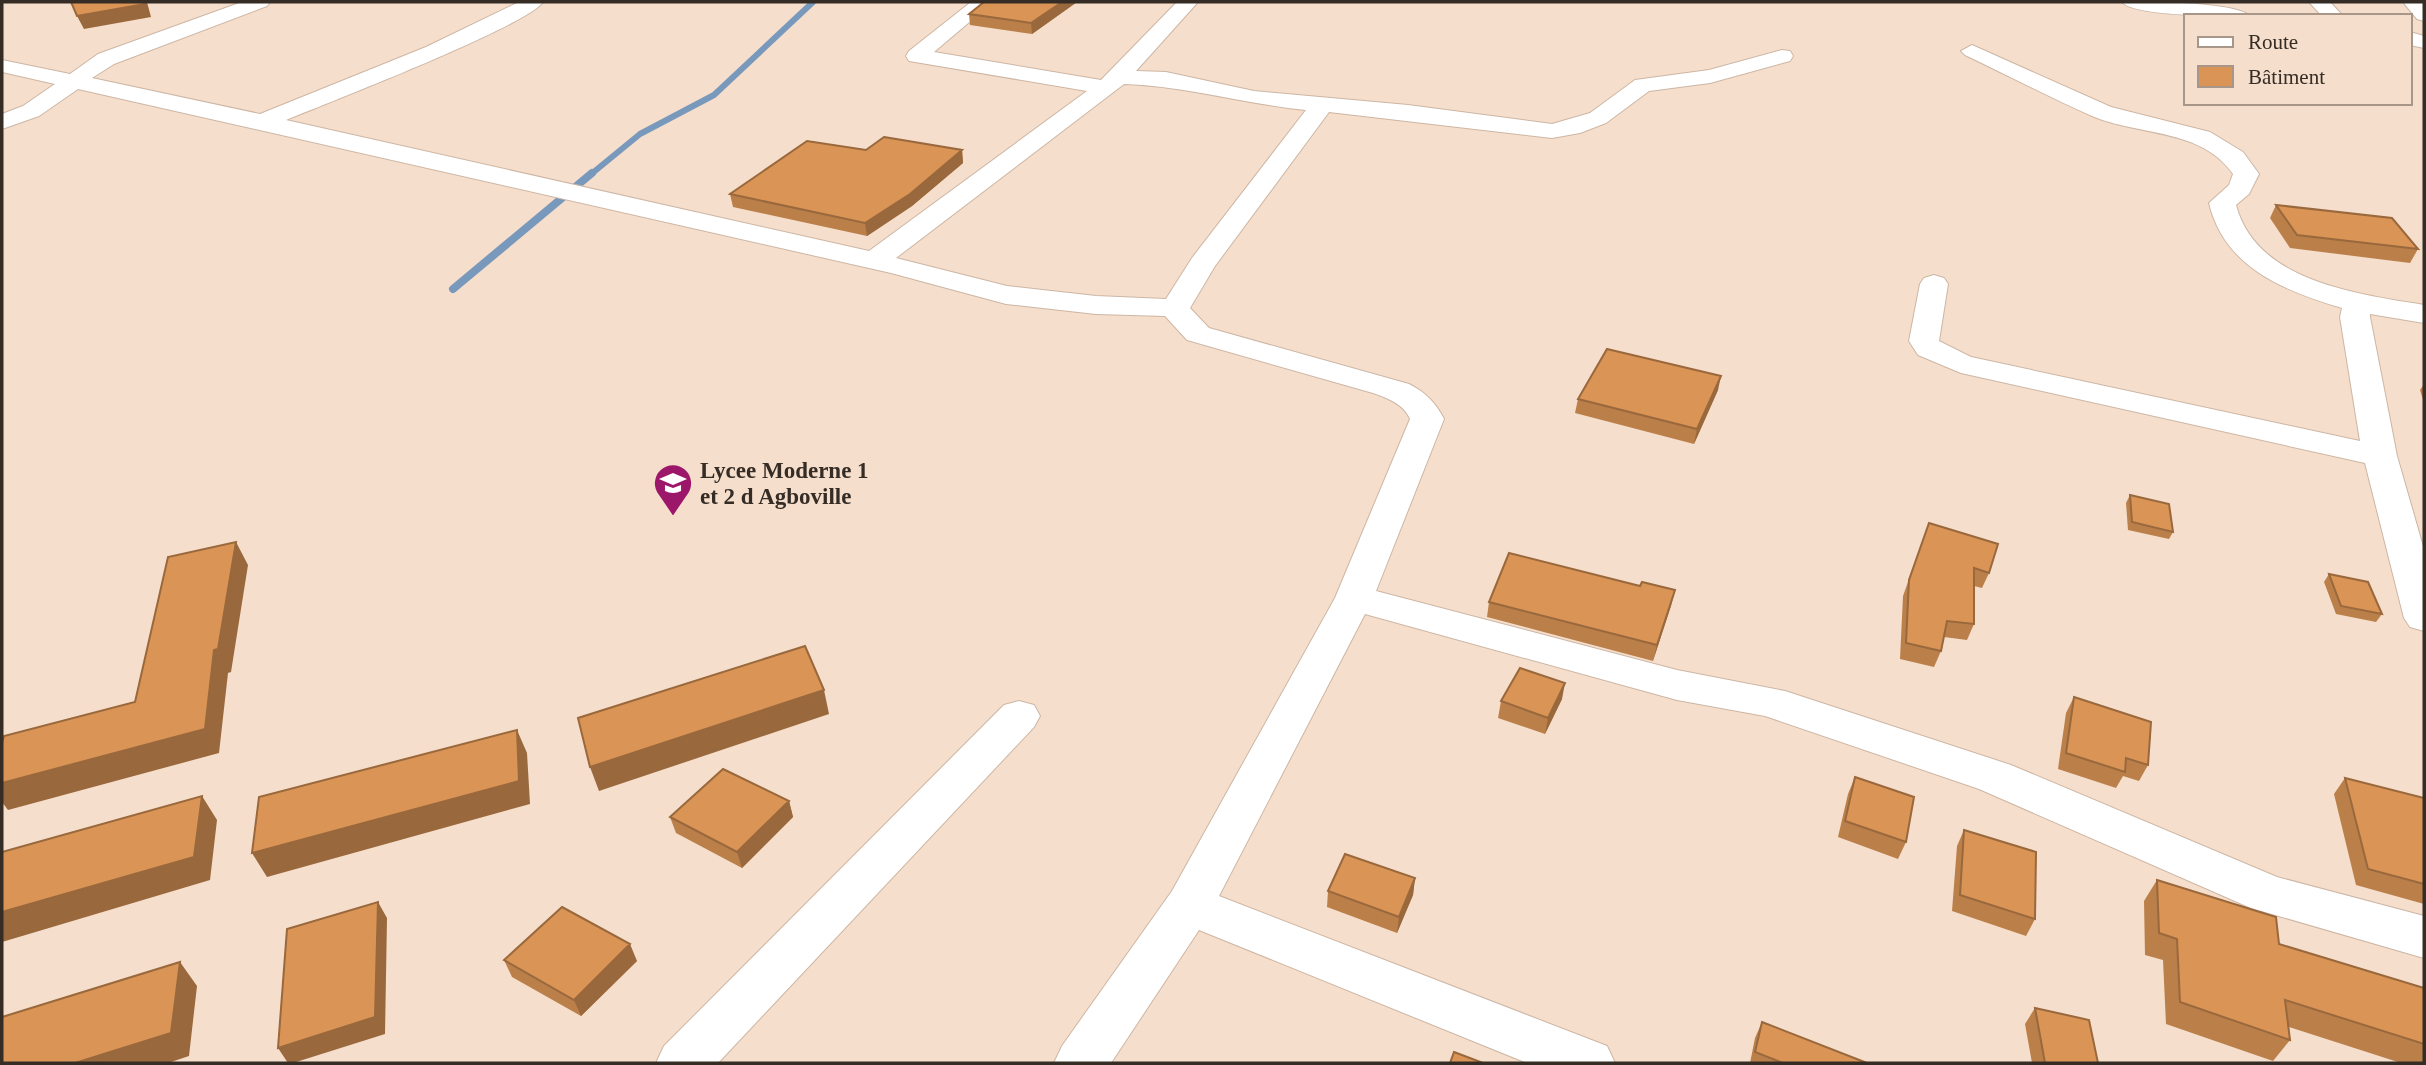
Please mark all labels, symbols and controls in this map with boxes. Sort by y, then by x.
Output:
legend [2184,14,2412,105]
text: Route [2248,30,2298,54]
text: Bâtiment [2248,65,2325,89]
place label: Lycee Moderne 1 et 2 d Agboville [700,458,869,509]
school or university icon: Lycee Moderne 1 et 2 d Agboville [652,462,694,517]

